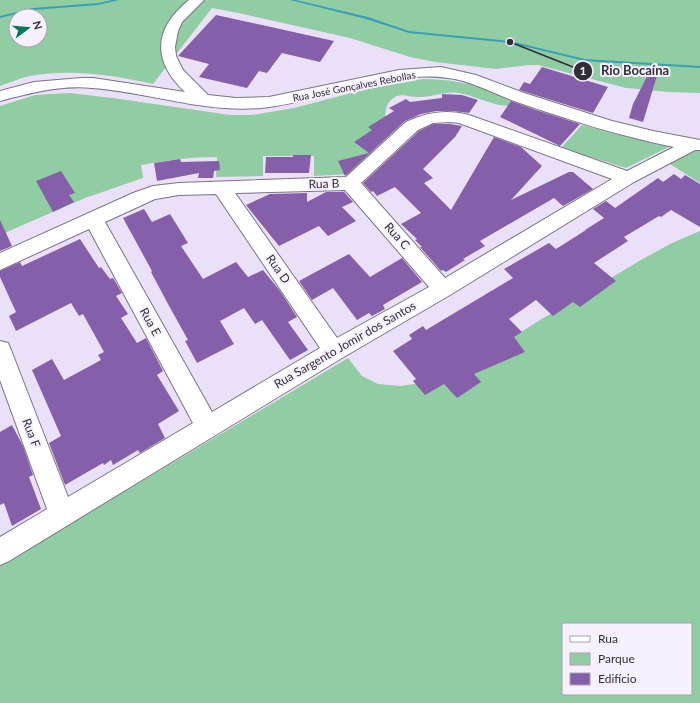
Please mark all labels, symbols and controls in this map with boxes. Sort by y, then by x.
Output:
north arrow [8,8,48,48]
text: N [31,19,46,31]
callout: Rio Bocaína [573,58,677,83]
text: Rio Bocaína [601,62,669,78]
text: 1 [580,63,587,78]
street label: Rua José Gonçalves Rebollas [291,68,417,104]
street label: Rua B [308,175,340,192]
street label: Rua C [381,219,413,252]
street label: Rua D [263,251,294,286]
street label: Rua Sargento Jomir dos Santos [271,298,418,391]
street label: Rua E [137,305,164,339]
street label: Rua F [19,416,44,450]
legend [562,623,692,695]
text: Rua [598,631,618,646]
text: Parque [598,651,635,666]
text: Edifício [598,671,637,686]

